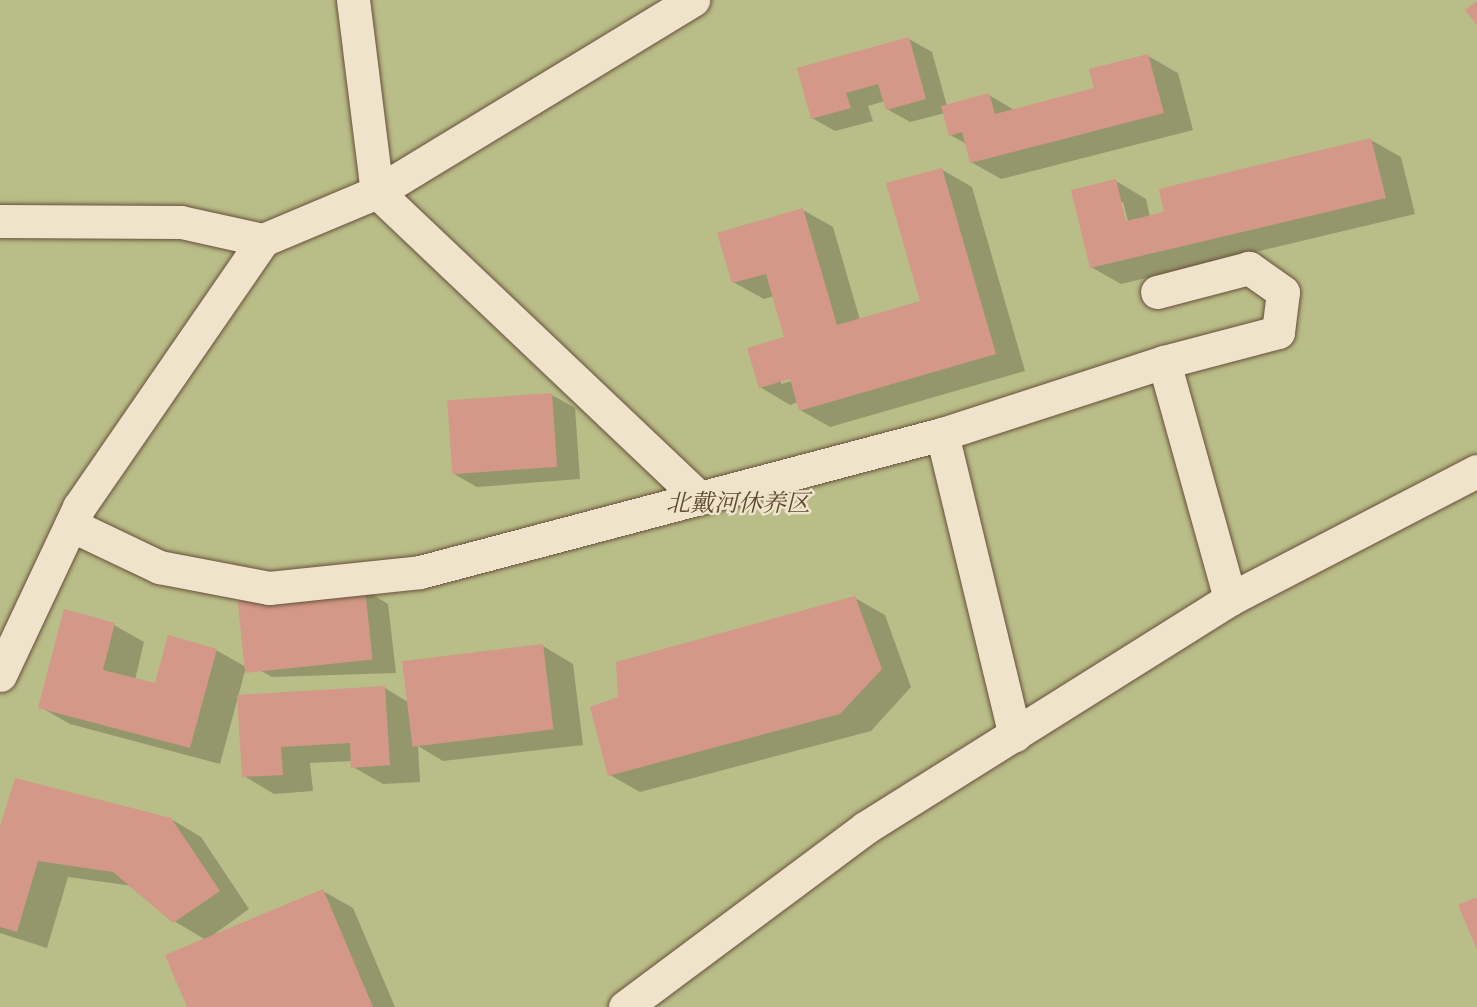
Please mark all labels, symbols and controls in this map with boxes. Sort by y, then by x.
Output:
park label: 北戴河休养区 [666,490,810,518]

